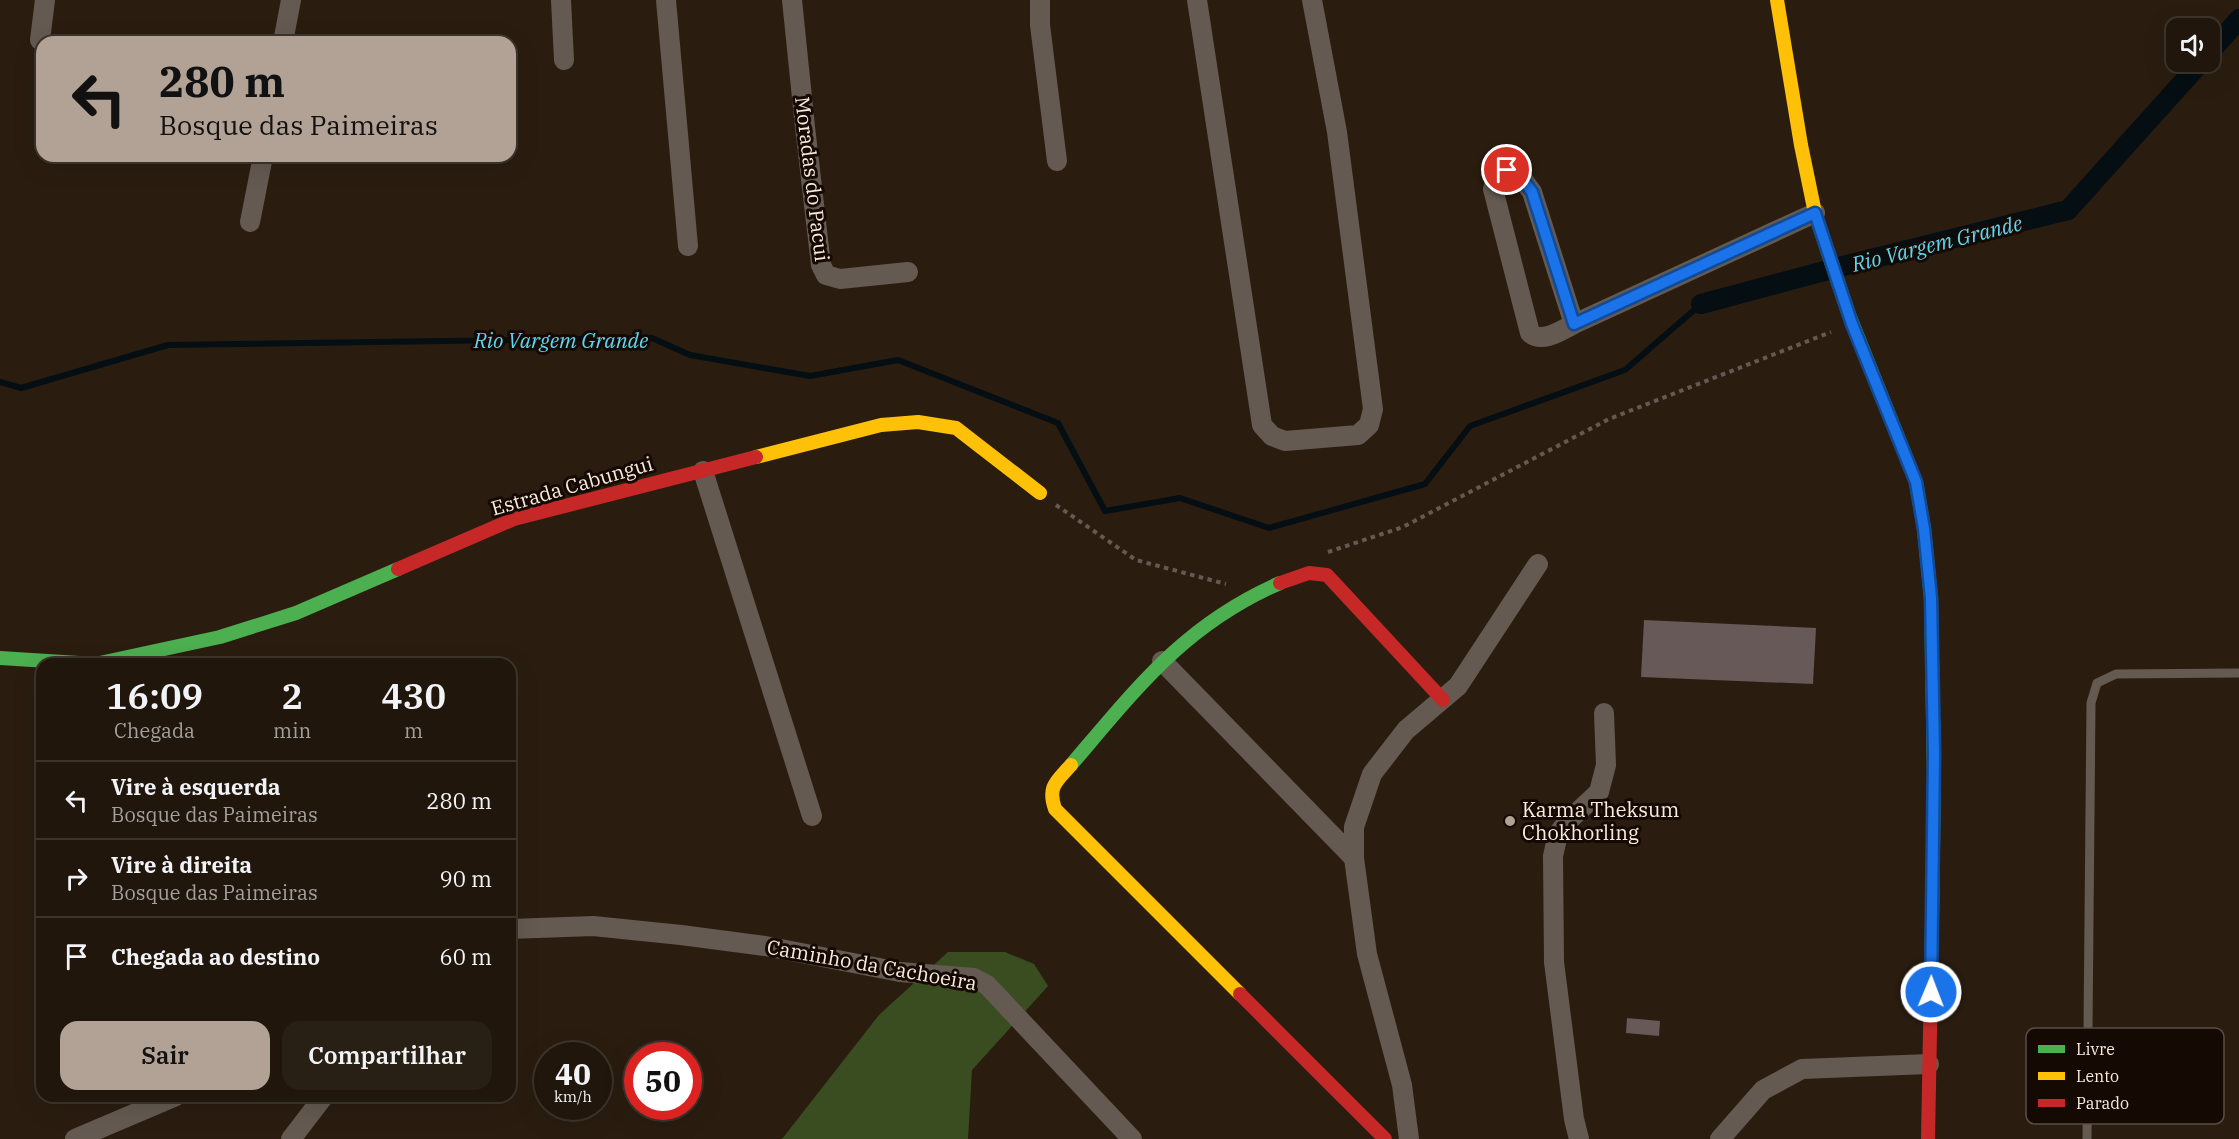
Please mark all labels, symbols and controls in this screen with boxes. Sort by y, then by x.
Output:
map controls [2166,18,2220,72]
button: sound [2166,18,2220,72]
text: 280 m [159,54,285,109]
icon: left [60,60,138,138]
street label: Moradas do Pacui [789,95,836,263]
text: Bosque das Paimeiras [159,107,438,142]
pin [1481,144,1532,195]
icon: arrive [1490,153,1523,186]
water label: Rio Vargem Grande [1848,208,2026,278]
water label: Rio Vargem Grande [473,326,649,354]
street label: Estrada Cabungui [488,450,656,522]
text: 16:09 [106,672,203,719]
text: 2 [281,672,303,719]
text: 430 [381,672,446,719]
text: Chegada [114,717,195,744]
text: min [273,717,311,744]
text: m [404,717,423,744]
text: Vire à esquerda [111,772,281,801]
icon: left [60,784,93,817]
text: 280 m [426,786,492,815]
place label: Karma Theksum Chokhorling [1522,796,1679,846]
text: Bosque das Paimeiras [111,801,318,828]
marker: Karma Theksum Chokhorling [1503,814,1517,828]
text: Vire à direita [111,850,252,879]
icon: right [60,862,93,895]
text: 90 m [440,864,492,893]
text: Bosque das Paimeiras [111,879,318,906]
street label: Caminho da Cachoeira [765,933,979,996]
icon: arrive [60,940,93,973]
text: Chegada ao destino [111,942,320,971]
text: 60 m [440,942,492,971]
position arrow [1899,960,1963,1024]
button: Sair [60,1021,270,1090]
button: Compartilhar [282,1021,492,1090]
legend [2026,1028,2224,1124]
text: Livre [2076,1039,2115,1059]
speed limit sign: 50 [624,1042,702,1120]
text: 40 [555,1054,591,1093]
text: Lento [2076,1066,2119,1086]
text: km/h [554,1087,592,1106]
text: Parado [2076,1093,2129,1113]

